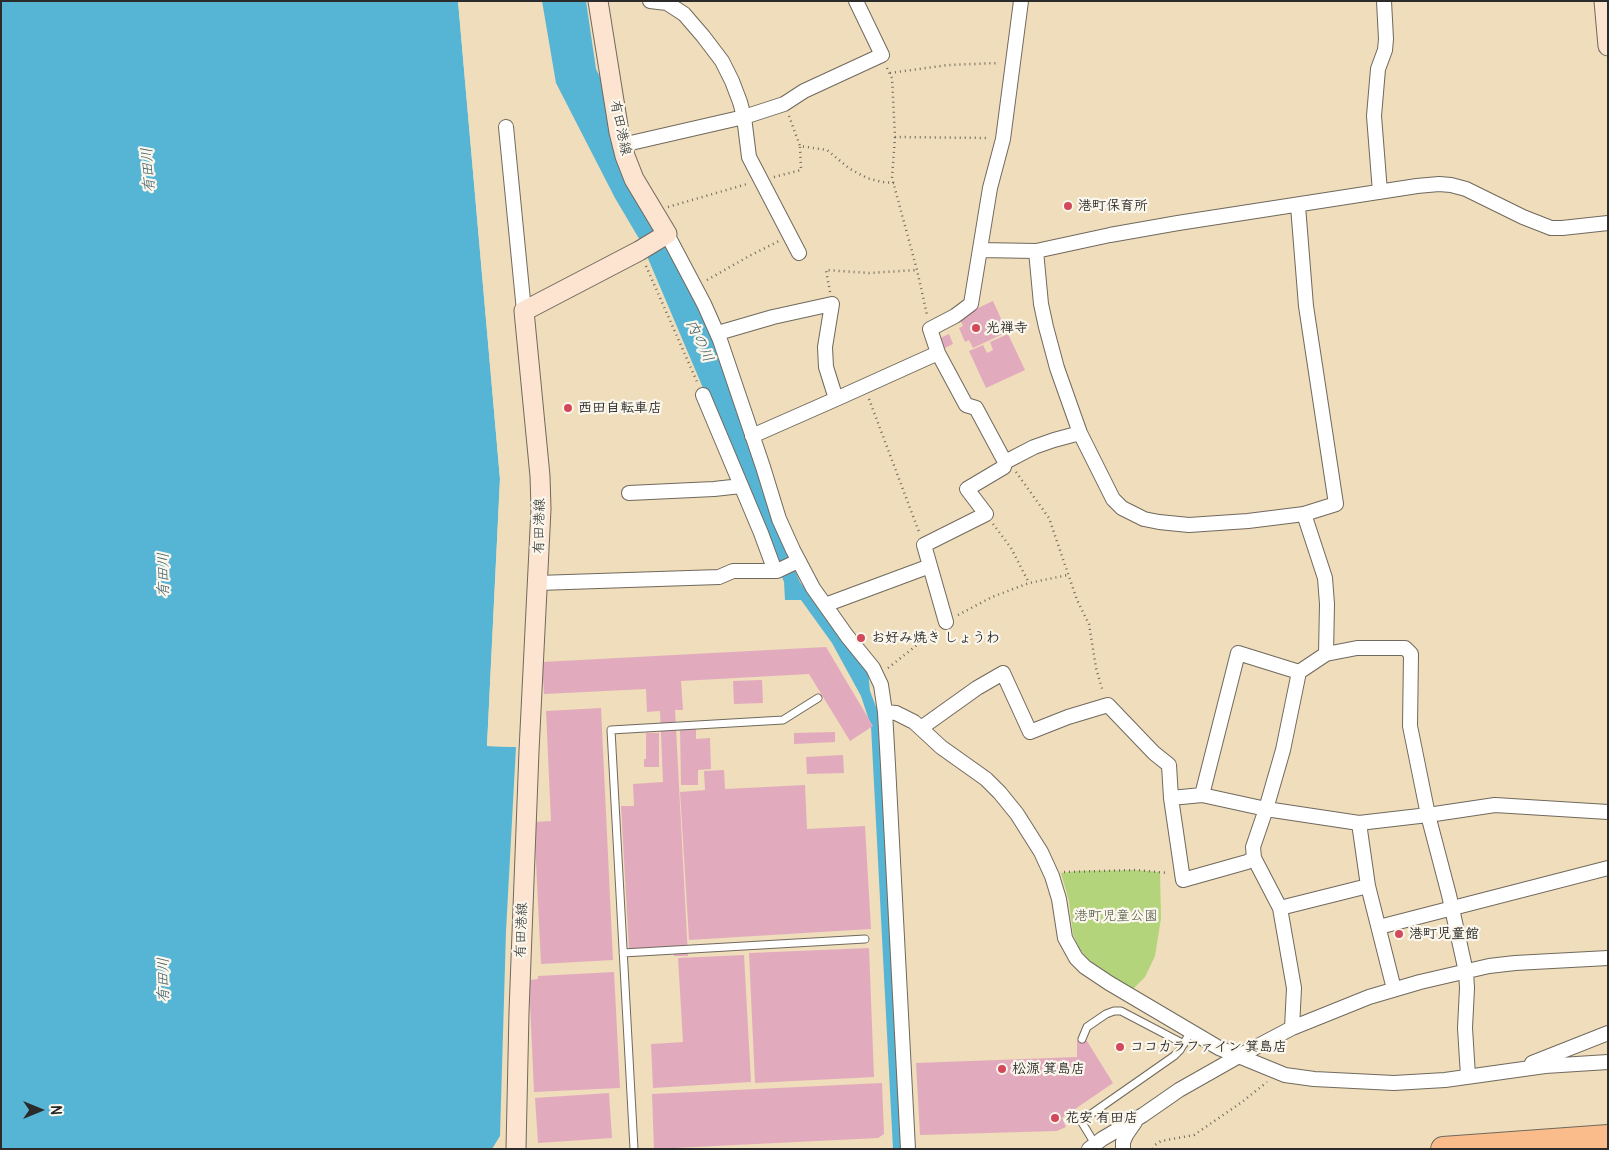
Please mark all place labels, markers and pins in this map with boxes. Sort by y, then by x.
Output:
place label: 港町保育所 [1078,198,1148,214]
marker: 港町保育所 [1062,200,1074,212]
place label: 光禅寺 [986,320,1028,336]
marker: 光禅寺 [970,322,982,334]
place label: 西田自転車店 [578,400,662,416]
marker: 西田自転車店 [562,402,574,414]
place label: お好み焼き しょうわ [871,630,1000,646]
marker: お好み焼き しょうわ [855,632,867,644]
place label: 港町児童館 [1409,926,1479,942]
marker: 港町児童館 [1393,928,1405,940]
place label: ココカラファイン 箕島店 [1130,1039,1287,1055]
marker: ココカラファイン 箕島店 [1114,1041,1126,1053]
place label: 松源 箕島店 [1012,1061,1085,1077]
marker: 松源 箕島店 [996,1063,1008,1075]
place label: 花安 有田店 [1065,1110,1138,1126]
marker: 花安 有田店 [1049,1112,1061,1124]

